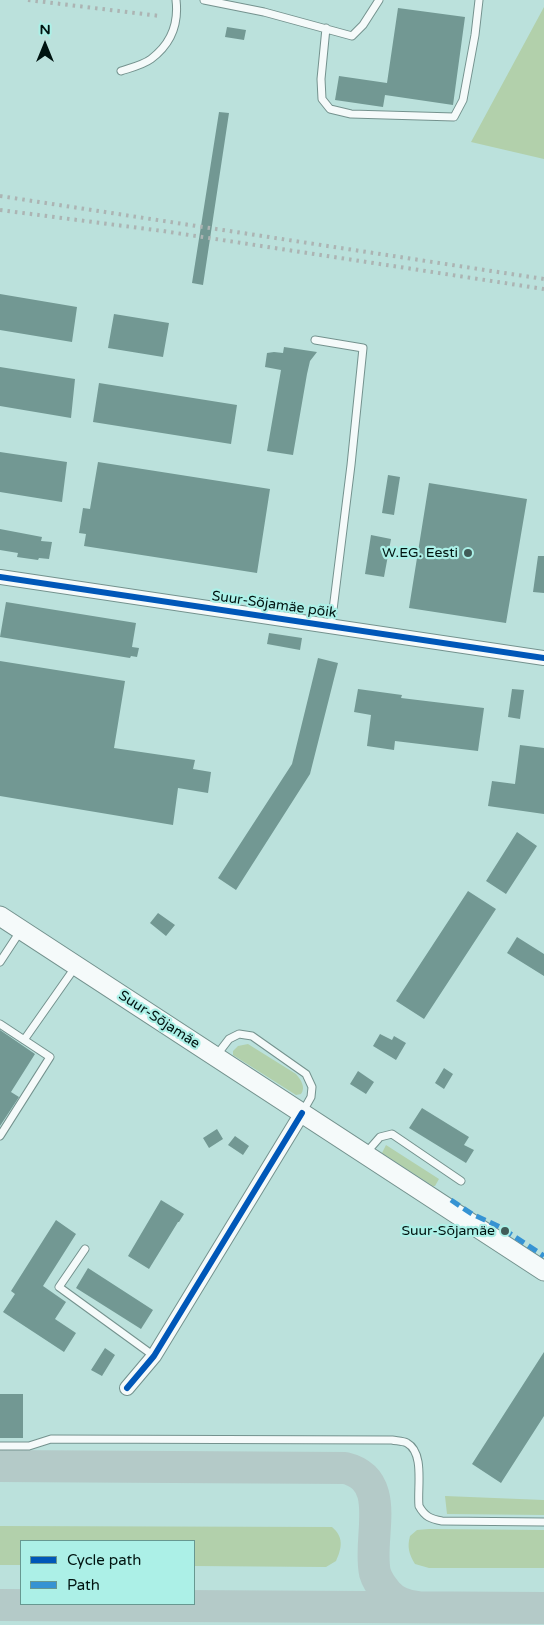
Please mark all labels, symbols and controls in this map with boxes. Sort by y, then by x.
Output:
north arrow [20,20,70,70]
text: N [39,21,51,38]
place label: W.EG. Eesti [382,545,458,561]
marker: W.EG. Eesti [462,547,474,559]
street label: Suur-Sõjamäe põik [211,588,337,622]
street label: Suur-Sõjamäe [115,987,203,1053]
place label: Suur-Sõjamäe [401,1223,495,1239]
marker: Suur-Sõjamäe [499,1225,511,1237]
legend [20,1540,195,1605]
text: Cycle path [67,1551,141,1569]
text: Path [67,1576,100,1594]

